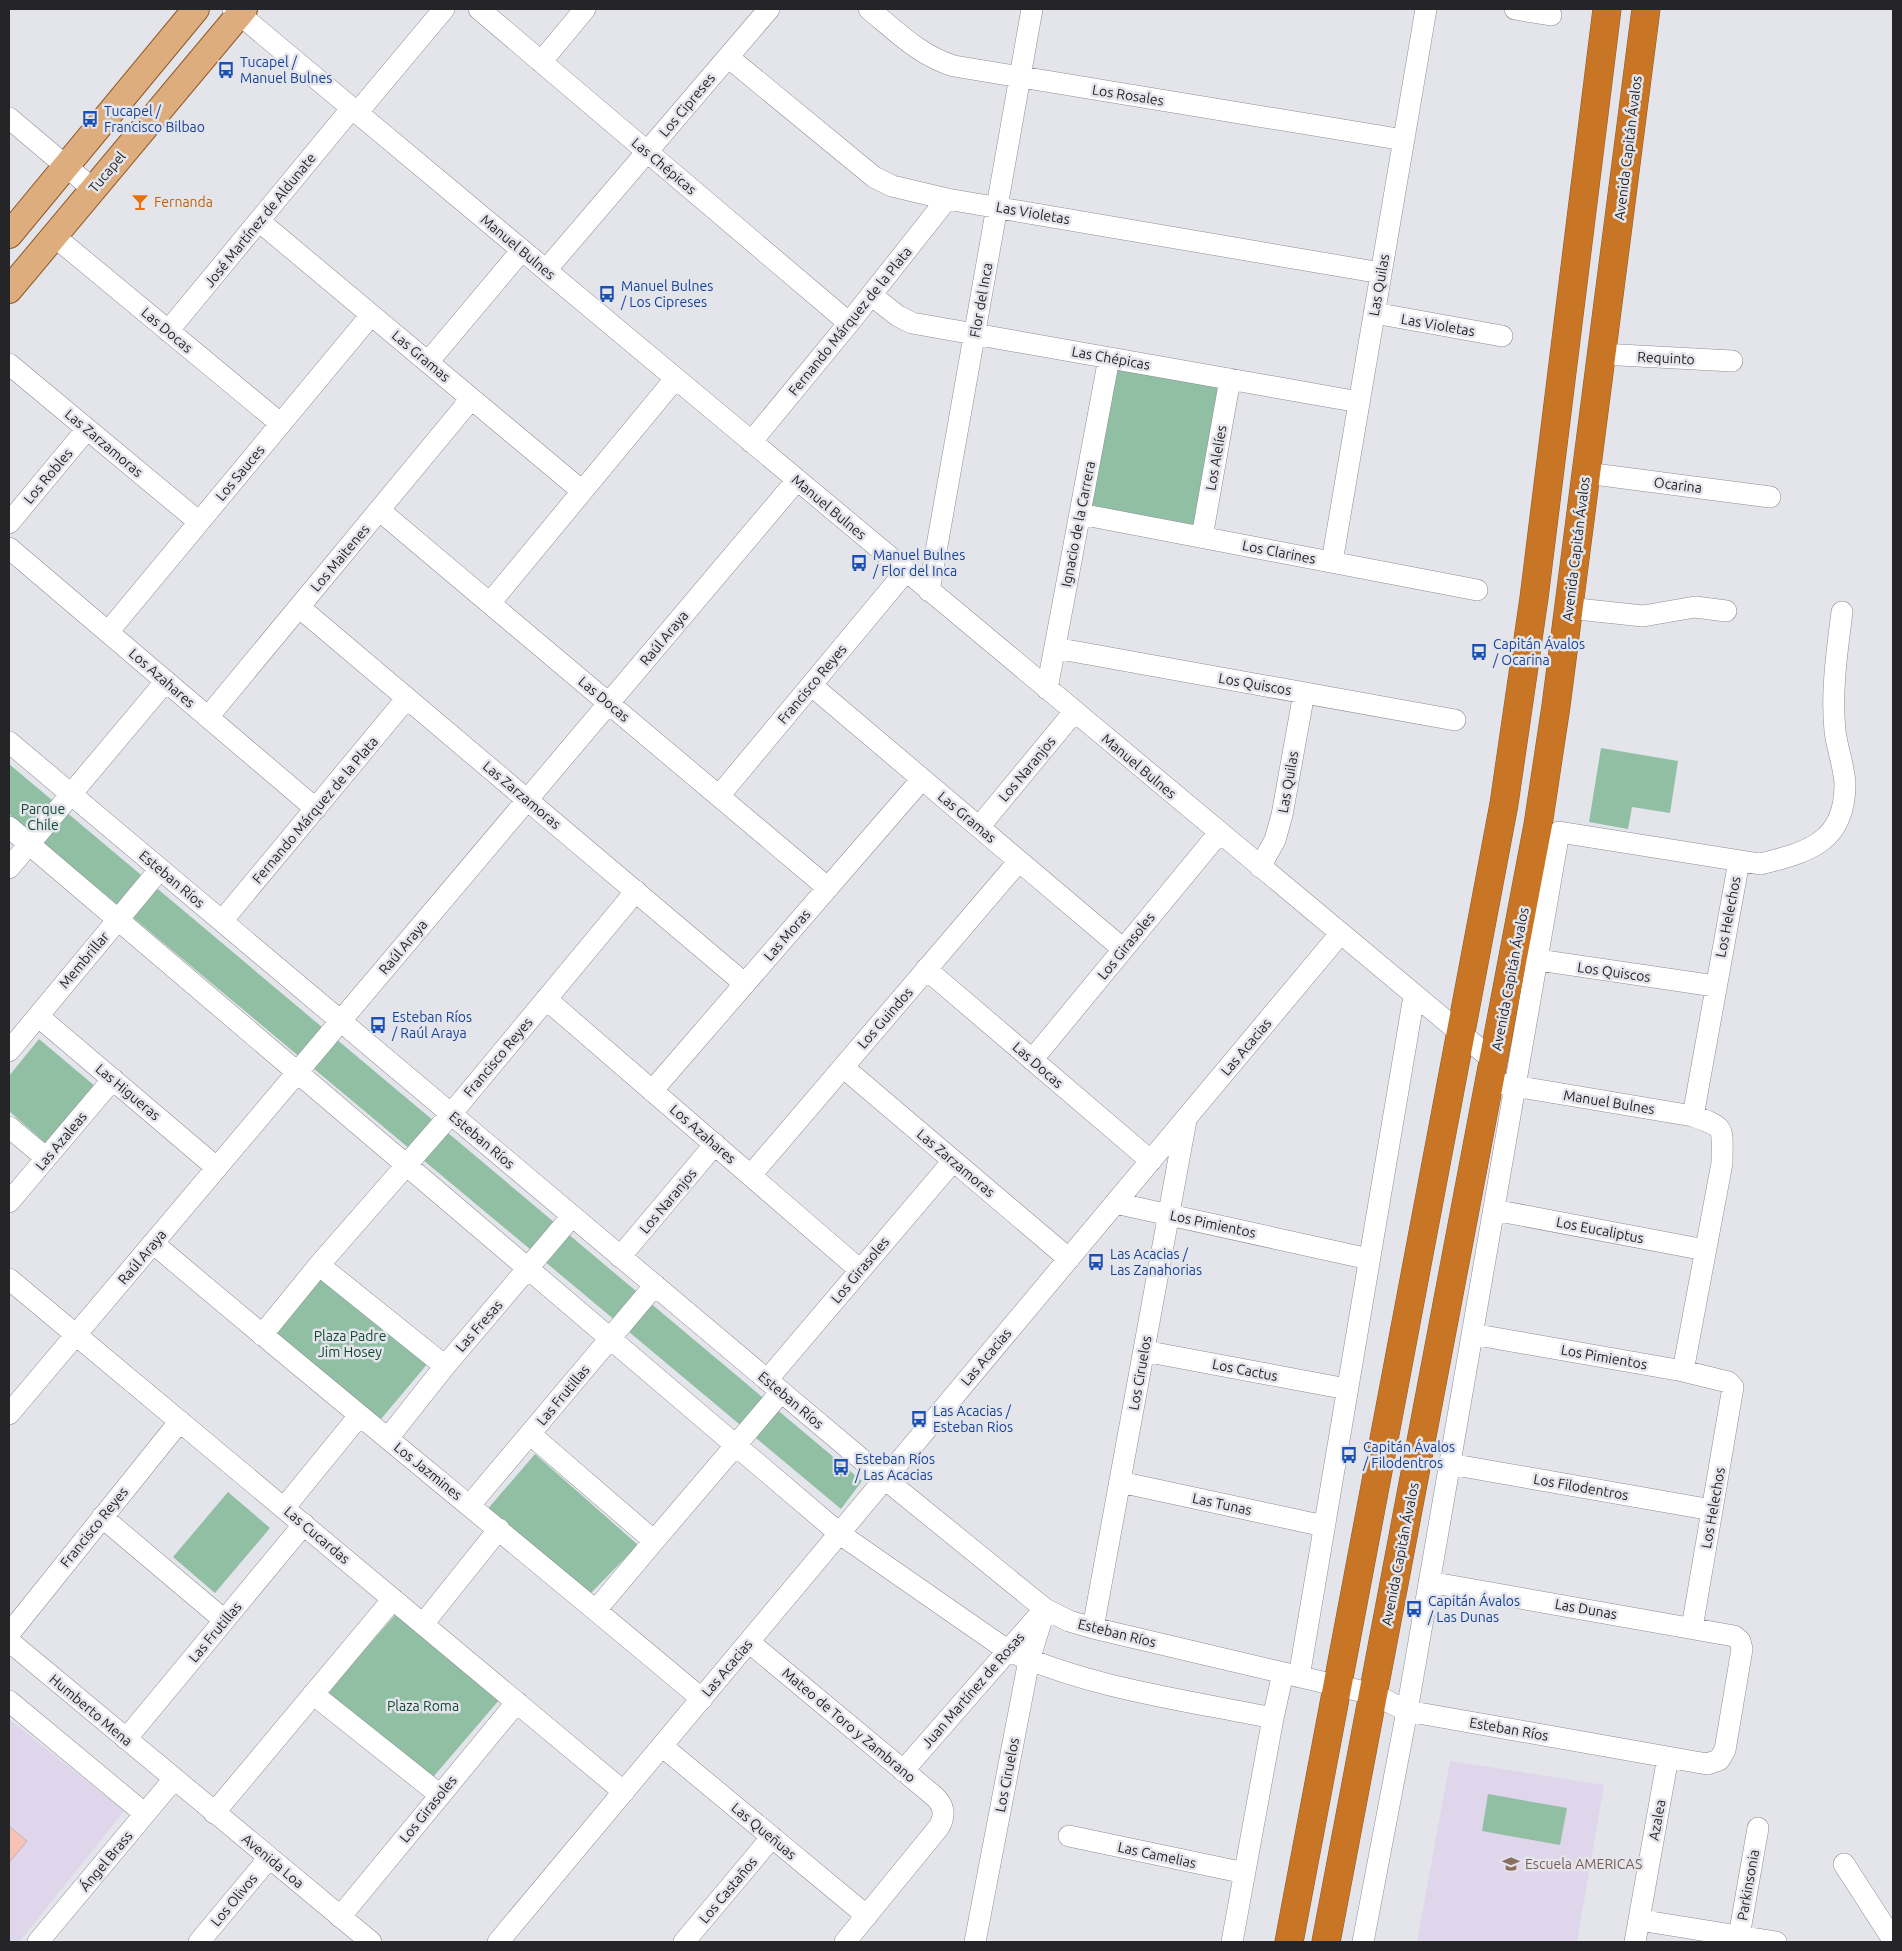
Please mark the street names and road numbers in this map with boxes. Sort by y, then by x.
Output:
street label: Los Cipreses [656,70,718,140]
street label: Avenida Capitán Ávalos [1610,75,1645,221]
street label: Los Rosales [1091,81,1165,109]
street label: Las Chépicas [628,134,700,198]
street label: Tucapel [85,148,129,196]
street label: José Martínez de Aldunate [201,150,319,290]
street label: Las Violetas [995,199,1071,227]
street label: Manuel Bulnes [477,211,559,283]
street label: Fernando Márquez de la Plata [785,243,915,399]
street label: Las Quilas [1366,253,1392,317]
street label: Flor del Inca [967,261,995,339]
street label: Las Docas [138,304,196,356]
street label: Las Violetas [1400,311,1476,339]
street label: Las Gramas [389,327,453,385]
street label: Las Chépicas [1071,343,1151,373]
street label: Requinto [1637,349,1695,367]
street label: Las Zarzamoras [62,406,146,480]
street label: Los Alelíes [1202,424,1230,492]
street label: Los Sauces [212,442,268,504]
street label: Los Robles [20,445,76,507]
street label: Ignacio de la Carrera [1058,460,1098,588]
street label: Manuel Bulnes [788,471,870,543]
street label: Ocarina [1653,474,1703,496]
street label: Avenida Capitán Ávalos [1558,476,1593,622]
street label: Los Maitenes [307,521,373,595]
street label: Los Clarines [1241,537,1317,567]
street label: Raúl Araya [637,607,691,669]
street label: Francisco Reyes [774,641,850,727]
street label: Los Azahares [126,645,198,711]
street label: Los Quiscos [1217,670,1293,698]
street label: Las Docas [575,673,633,725]
street label: Manuel Bulnes [1098,730,1180,802]
street label: Fernando Márquez de la Plata [249,733,381,887]
street label: Los Naranjos [995,733,1059,805]
street label: Las Quilas [1275,750,1301,814]
street label: Las Zarzamoras [480,758,564,832]
street label: Las Gramas [935,788,999,846]
street label: Esteban Ríos [136,847,208,911]
street label: Los Helechos [1712,875,1744,959]
street label: Las Moras [760,906,814,964]
street label: Avenida Capitán Ávalos [1487,906,1532,1052]
street label: Los Girasoles [1094,909,1158,983]
street label: Raúl Araya [376,916,430,978]
street label: Membrillar [56,928,113,991]
street label: Los Quiscos [1576,959,1652,985]
street label: Los Guindos [854,984,916,1052]
street label: Francisco Reyes [460,1014,536,1100]
street label: Las Acacias [1218,1015,1274,1079]
street label: Las Docas [1010,1039,1066,1091]
street label: Las Higueras [93,1060,163,1124]
street label: Manuel Bulnes [1562,1087,1656,1117]
street label: Los Azahares [667,1101,739,1167]
street label: Esteban Ríos [446,1108,518,1172]
street label: Las Azaleas [32,1109,90,1173]
street label: Las Zarzamoras [914,1126,998,1200]
street label: Los Naranjos [636,1165,700,1237]
street label: Los Pimientos [1169,1207,1257,1241]
street label: Los Eucaliptus [1555,1214,1645,1246]
street label: Raúl Araya [115,1226,169,1288]
street label: Los Girasoles [828,1234,892,1306]
street label: Las Fresas [452,1297,506,1355]
street label: Las Acacias [958,1325,1014,1389]
street label: Los Ciruelos [1126,1334,1154,1412]
street label: Los Pimientos [1560,1342,1648,1372]
street label: Los Cactus [1211,1356,1279,1384]
street label: Las Frutillas [533,1362,593,1428]
street label: Esteban Ríos [755,1368,827,1432]
street label: Los Jazmines [391,1439,465,1503]
street label: Los Helechos [1698,1466,1728,1550]
street label: Los Filodentros [1532,1471,1630,1503]
street label: Avenida Capitán Ávalos [1377,1481,1422,1627]
street label: Francisco Reyes [57,1484,131,1570]
street label: Las Tunas [1191,1490,1253,1518]
street label: Las Cucardas [281,1503,353,1567]
street label: Las Dunas [1554,1596,1618,1622]
street label: Las Frutillas [185,1599,245,1665]
street label: Esteban Ríos [1076,1616,1158,1650]
street label: Juan Martínez de Rosas [919,1629,1027,1751]
street label: Las Acacias [699,1636,755,1700]
street label: Mateo de Toro y Zambrano [779,1665,919,1785]
street label: Humberto Mena [46,1671,136,1749]
street label: Esteban Ríos [1468,1714,1550,1744]
street label: Los Ciruelos [992,1736,1022,1814]
street label: Los Girasoles [396,1772,460,1846]
street label: Azalea [1646,1798,1668,1842]
street label: Las Queñuas [728,1799,800,1863]
street label: Ángel Brass [76,1827,136,1894]
street label: Avenida Loa [239,1830,307,1892]
street label: Las Camelias [1116,1839,1198,1871]
street label: Parkinsonia [1734,1848,1762,1922]
street label: Los Castaños [696,1854,760,1926]
street label: Los Olivos [207,1871,261,1929]

